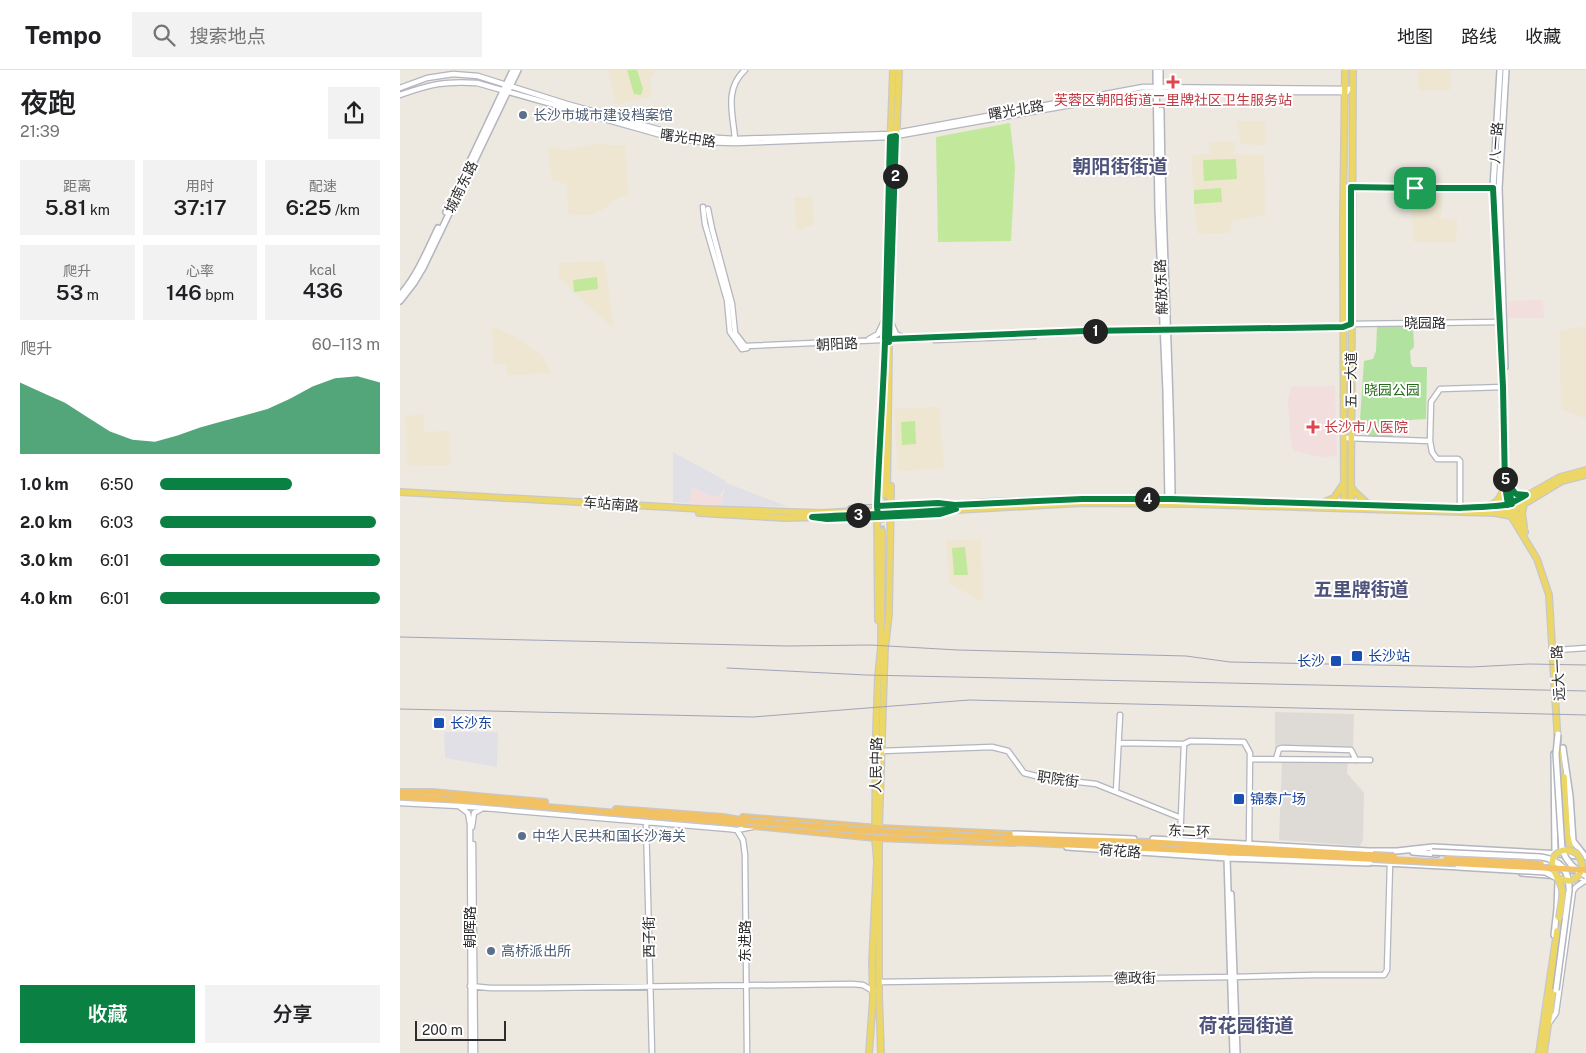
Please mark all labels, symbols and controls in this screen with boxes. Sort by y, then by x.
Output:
search box [132,12,482,57]
text: Tempo [25,21,102,49]
icon: search [150,21,178,49]
text: 搜索地点 [190,25,266,47]
text: 地图 [1397,26,1433,47]
text: 路线 [1461,26,1497,47]
text: 收藏 [1525,26,1561,47]
marker: 芙蓉区朝阳街道二里牌社区卫生服务站 [1166,75,1180,89]
text: 夜跑 [20,86,76,119]
button: share [328,87,380,139]
place label: 芙蓉区朝阳街道二里牌社区卫生服务站 [1054,92,1292,108]
street label: 曙光北路 [987,97,1045,123]
place label: 长沙市城市建设档案馆 [533,107,673,123]
marker: 长沙市城市建设档案馆 [517,109,529,121]
street label: 八一路 [1487,121,1505,165]
text: 21:39 [20,122,60,141]
street label: 曙光中路 [659,126,717,150]
district label: 朝阳街街道 [1072,155,1168,177]
street label: 城南东路 [442,158,480,216]
pin: 2 [882,164,908,188]
pin [1394,167,1436,209]
text: 2 [891,168,900,184]
icon: arrive [1401,174,1429,202]
text: 距离 [63,178,91,194]
text: 用时 [186,178,214,194]
text: 配速 [309,178,337,194]
text: 5.81 [45,195,87,220]
text: 37:17 [173,195,227,220]
text: 6:25 [286,195,332,220]
text: km [87,202,110,218]
text: /km [332,202,360,218]
street label: 解放东路 [1152,259,1170,315]
text: kcal [309,262,336,278]
text: 爬升 [63,263,91,279]
text: 心率 [186,263,214,279]
text: 436 [302,278,343,303]
text: 53 [56,280,83,305]
text: 146 [166,280,202,305]
text: m [83,287,99,303]
text: bpm [202,287,234,303]
street label: 晓园路 [1404,315,1446,331]
pin: 1 [1082,318,1108,344]
text: 1 [1093,323,1099,339]
text: 60–113 m [312,335,380,354]
street label: 朝阳路 [816,335,858,353]
text: 爬升 [20,339,52,358]
street label: 五一大道 [1343,352,1359,408]
park label: 晓园公园 [1364,382,1420,398]
place label: 长沙市八医院 [1324,419,1408,435]
marker: 长沙市八医院 [1306,420,1320,434]
pin: 5 [1492,466,1518,492]
text: 5 [1501,471,1510,487]
text: 1.0 km [20,475,69,494]
text: 6:50 [100,475,134,494]
pin: 4 [1134,486,1160,512]
text: 4 [1143,491,1152,507]
street label: 车站南路 [583,494,639,514]
pin: 3 [846,502,870,528]
text: 3 [854,507,863,523]
text: 2.0 km [20,513,72,532]
text: 6:03 [100,513,133,532]
text: 3.0 km [20,551,72,570]
text: 6:01 [100,551,130,570]
district label: 五里牌街道 [1313,578,1409,600]
text: 4.0 km [20,589,72,608]
text: 6:01 [100,589,130,608]
street label: 远大一路 [1549,645,1567,701]
place label: 长沙站 [1368,648,1410,664]
marker: 长沙站 [1350,649,1364,663]
place label: 长沙 [1297,653,1325,669]
marker: 长沙 [1329,654,1343,668]
place label: 长沙东 [450,715,492,731]
marker: 长沙东 [432,716,446,730]
street label: 人民中路 [868,737,884,793]
street label: 职院街 [1036,768,1080,790]
place label: 锦泰广场 [1250,791,1306,807]
marker: 锦泰广场 [1232,792,1246,806]
street label: 东二环 [1168,822,1210,840]
place label: 中华人民共和国长沙海关 [532,828,686,844]
marker: 中华人民共和国长沙海关 [516,830,528,842]
street label: 荷花路 [1098,842,1142,860]
street label: 朝晖路 [462,906,478,948]
street label: 西子街 [641,916,657,958]
street label: 东进路 [737,920,753,962]
place label: 高桥派出所 [501,943,571,959]
marker: 高桥派出所 [485,945,497,957]
street label: 德政街 [1114,970,1156,986]
button: 收藏 [20,985,195,1043]
button: 分享 [205,985,380,1043]
district label: 荷花园街道 [1198,1014,1294,1036]
scale bar [415,1018,506,1041]
text: 200 m [422,1022,463,1038]

